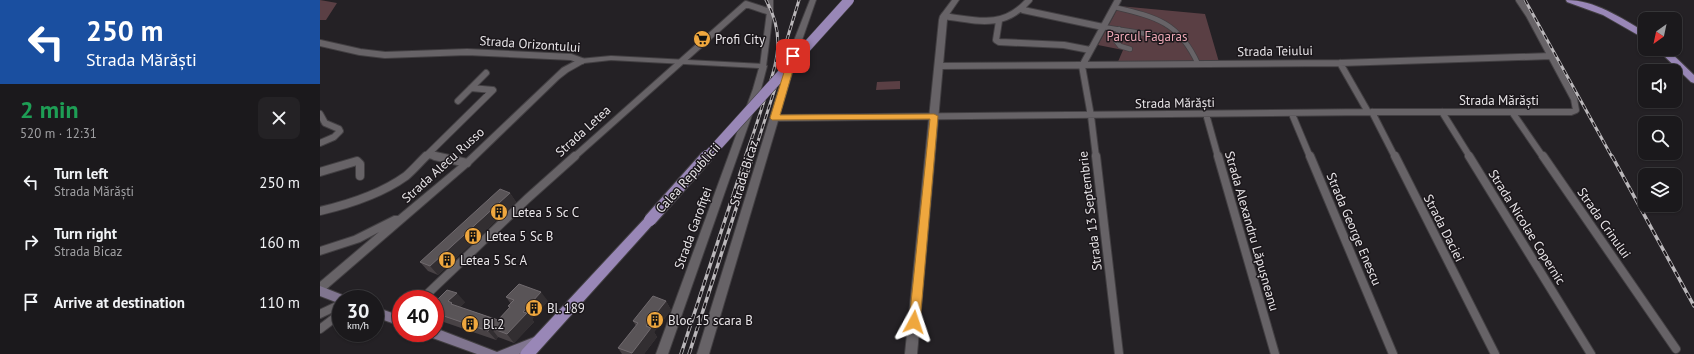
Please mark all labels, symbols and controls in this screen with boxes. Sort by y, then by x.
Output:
text: 250 m [86,12,163,49]
north arrow [1638,12,1682,56]
map controls [1638,12,1682,212]
icon: left [20,16,72,68]
park label: Parcul Fagaras [1107,28,1187,45]
supermarket icon: Profi City [692,29,712,49]
place label: Profi City [715,31,765,48]
street label: Strada Orizontului [479,32,581,56]
pin [776,39,810,73]
street label: Strada Teiului [1237,42,1313,60]
icon: arrive [782,45,804,67]
text: Strada Mărăști [86,48,197,71]
button: sound [1638,64,1682,108]
street label: Strada Mărăști [1459,92,1539,109]
text: 2 min [20,94,79,125]
street label: Strada Mărăști [1135,94,1215,112]
button: close [258,97,300,139]
street label: Strada Letea [552,102,614,160]
button: search [1638,116,1682,160]
street label: Strada Alecu Russo [398,123,488,207]
text: 520 m · 12:31 [20,125,97,142]
street label: Strada Bicaz [726,138,762,208]
street label: Calea Republicii [652,139,724,217]
street label: Strada Alexandru Lăpușneanu [1221,149,1283,313]
street label: Strada 13 Septembrie [1074,150,1106,272]
text: Turn left [54,164,108,183]
street label: Strada Nicolae Copernic [1485,166,1569,288]
button: layers [1638,168,1682,212]
street label: Strada George Enescu [1323,170,1385,288]
icon: left [20,171,42,193]
text: 250 m [259,173,300,192]
text: Strada Mărăști [54,183,134,200]
street label: Strada Crinului [1573,184,1635,262]
street label: Strada Garofiței [670,185,716,271]
street label: Strada Daciei [1420,191,1468,265]
building icon: Letea 5 Sc C [489,202,509,222]
place label: Letea 5 Sc C [512,204,579,221]
text: Turn right [54,224,117,243]
building icon: Letea 5 Sc B [463,226,483,246]
place label: Letea 5 Sc B [486,228,553,245]
icon: right [20,231,42,253]
text: 160 m [259,233,300,252]
text: Strada Bicaz [54,243,122,260]
building icon: Letea 5 Sc A [437,250,457,270]
place label: Letea 5 Sc A [460,252,527,269]
speed limit sign: 40 [392,290,444,342]
icon: arrive [20,291,42,313]
text: Arrive at destination [54,293,185,312]
text: 110 m [259,293,300,312]
text: 30 [347,298,369,324]
building icon: Bl. 189 [524,298,544,318]
place label: Bl. 189 [547,300,585,317]
position arrow [893,301,935,343]
building icon: Bloc 15 scara B [645,310,665,330]
place label: Bloc 15 scara B [668,312,753,329]
building icon: Bl.2 [460,314,480,334]
place label: Bl.2 [483,316,504,333]
text: km/h [347,319,369,332]

